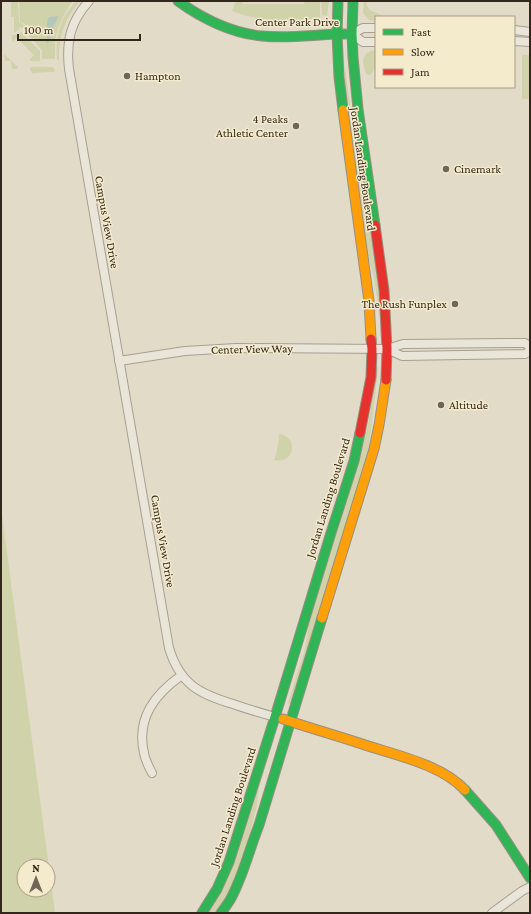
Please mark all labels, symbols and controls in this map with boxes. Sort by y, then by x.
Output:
street label: Center Park Drive [255,15,339,29]
scale bar [18,16,140,42]
legend [375,16,515,88]
text: 100 m [24,23,54,37]
text: Fast [411,25,432,39]
text: Slow [411,45,435,59]
text: Jam [410,65,430,79]
place label: Hampton [135,69,181,83]
marker: Hampton [122,71,132,81]
street label: Jordan Landing Boulevard [347,105,379,232]
place label: 4 Peaks Athletic Center [216,112,289,140]
marker: 4 Peaks Athletic Center [291,121,301,131]
place label: Cinemark [454,162,501,176]
marker: Cinemark [441,164,451,174]
street label: Campus View Drive [92,174,122,270]
place label: The Rush Funplex [361,297,447,311]
marker: The Rush Funplex [450,299,460,309]
street label: Center View Way [211,341,294,357]
place label: Altitude [449,398,488,412]
marker: Altitude [436,400,446,410]
street label: Jordan Landing Boulevard [303,436,353,561]
street label: Campus View Drive [148,493,178,589]
street label: Jordan Landing Boulevard [207,745,259,869]
north arrow [16,858,56,898]
text: N [32,862,40,874]

